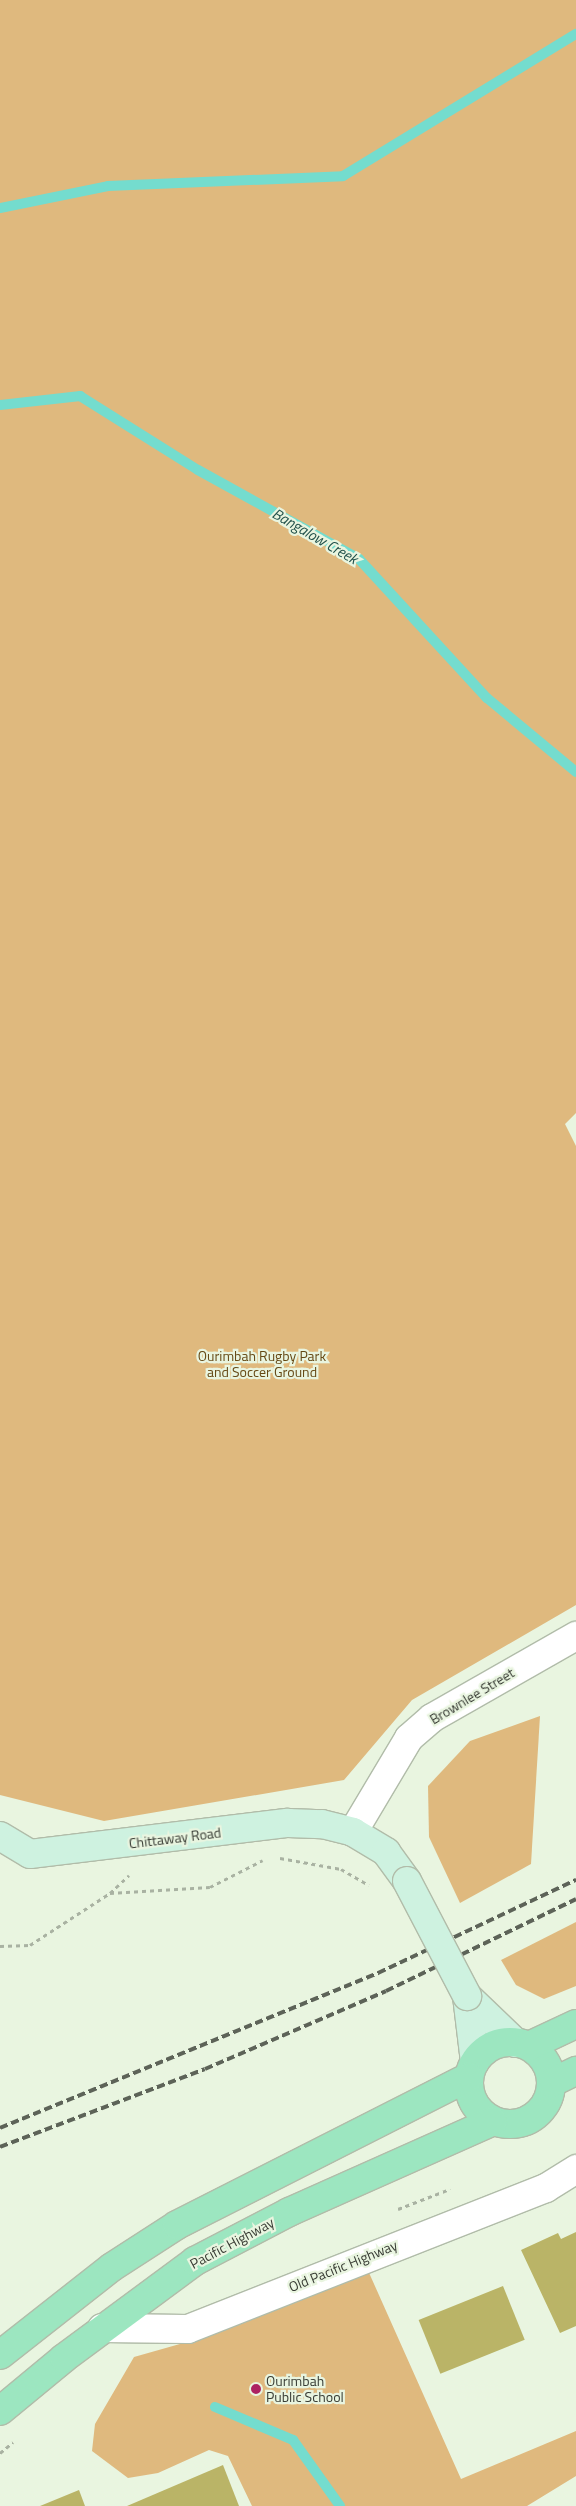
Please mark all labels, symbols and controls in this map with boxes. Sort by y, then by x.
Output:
water label: Bangalow Creek [269,504,361,568]
park label: Ourimbah Rugby Park and Soccer Ground [198,1348,326,1380]
street label: Brownlee Street [427,1664,517,1728]
street label: Chittaway Road [128,1824,222,1852]
street label: Pacific Highway [187,2214,277,2272]
street label: Old Pacific Highway [286,2237,400,2295]
place label: Ourimbah Public School [266,2373,344,2406]
marker: Ourimbah Public School [250,2383,262,2395]

